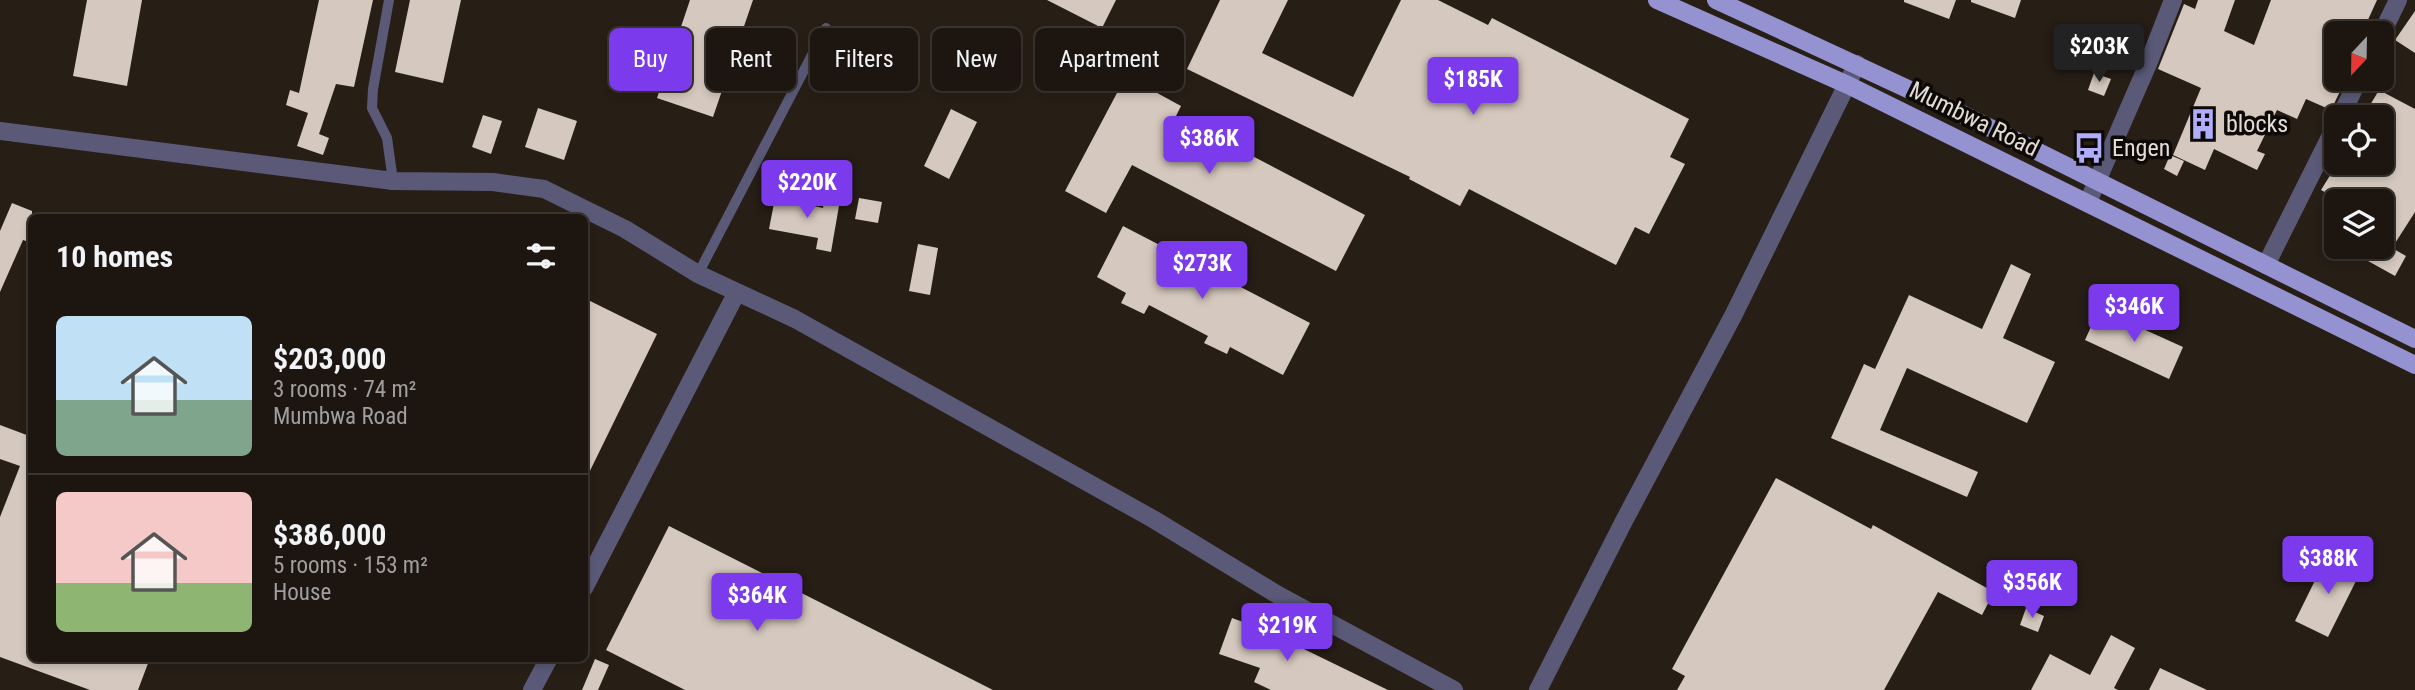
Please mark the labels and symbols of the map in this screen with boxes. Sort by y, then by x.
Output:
north arrow [2324,21,2394,91]
pin: $203K [2050,24,2148,84]
pin: $185K [1424,58,1522,117]
street label: Mumbwa Road [1905,76,2043,162]
building icon: blocks [2186,107,2220,141]
place label: blocks [2226,110,2288,138]
pin: $386K [1160,116,1258,176]
bus stop icon: Engen [2072,131,2106,165]
place label: Engen [2112,134,2170,162]
pin: $220K [758,160,856,220]
pin: $273K [1153,242,1251,301]
pin: $346K [2085,284,2183,344]
pin: $388K [2279,536,2377,596]
pin: $356K [1983,560,2081,620]
pin: $364K [708,574,806,633]
pin: $219K [1238,604,1336,663]

